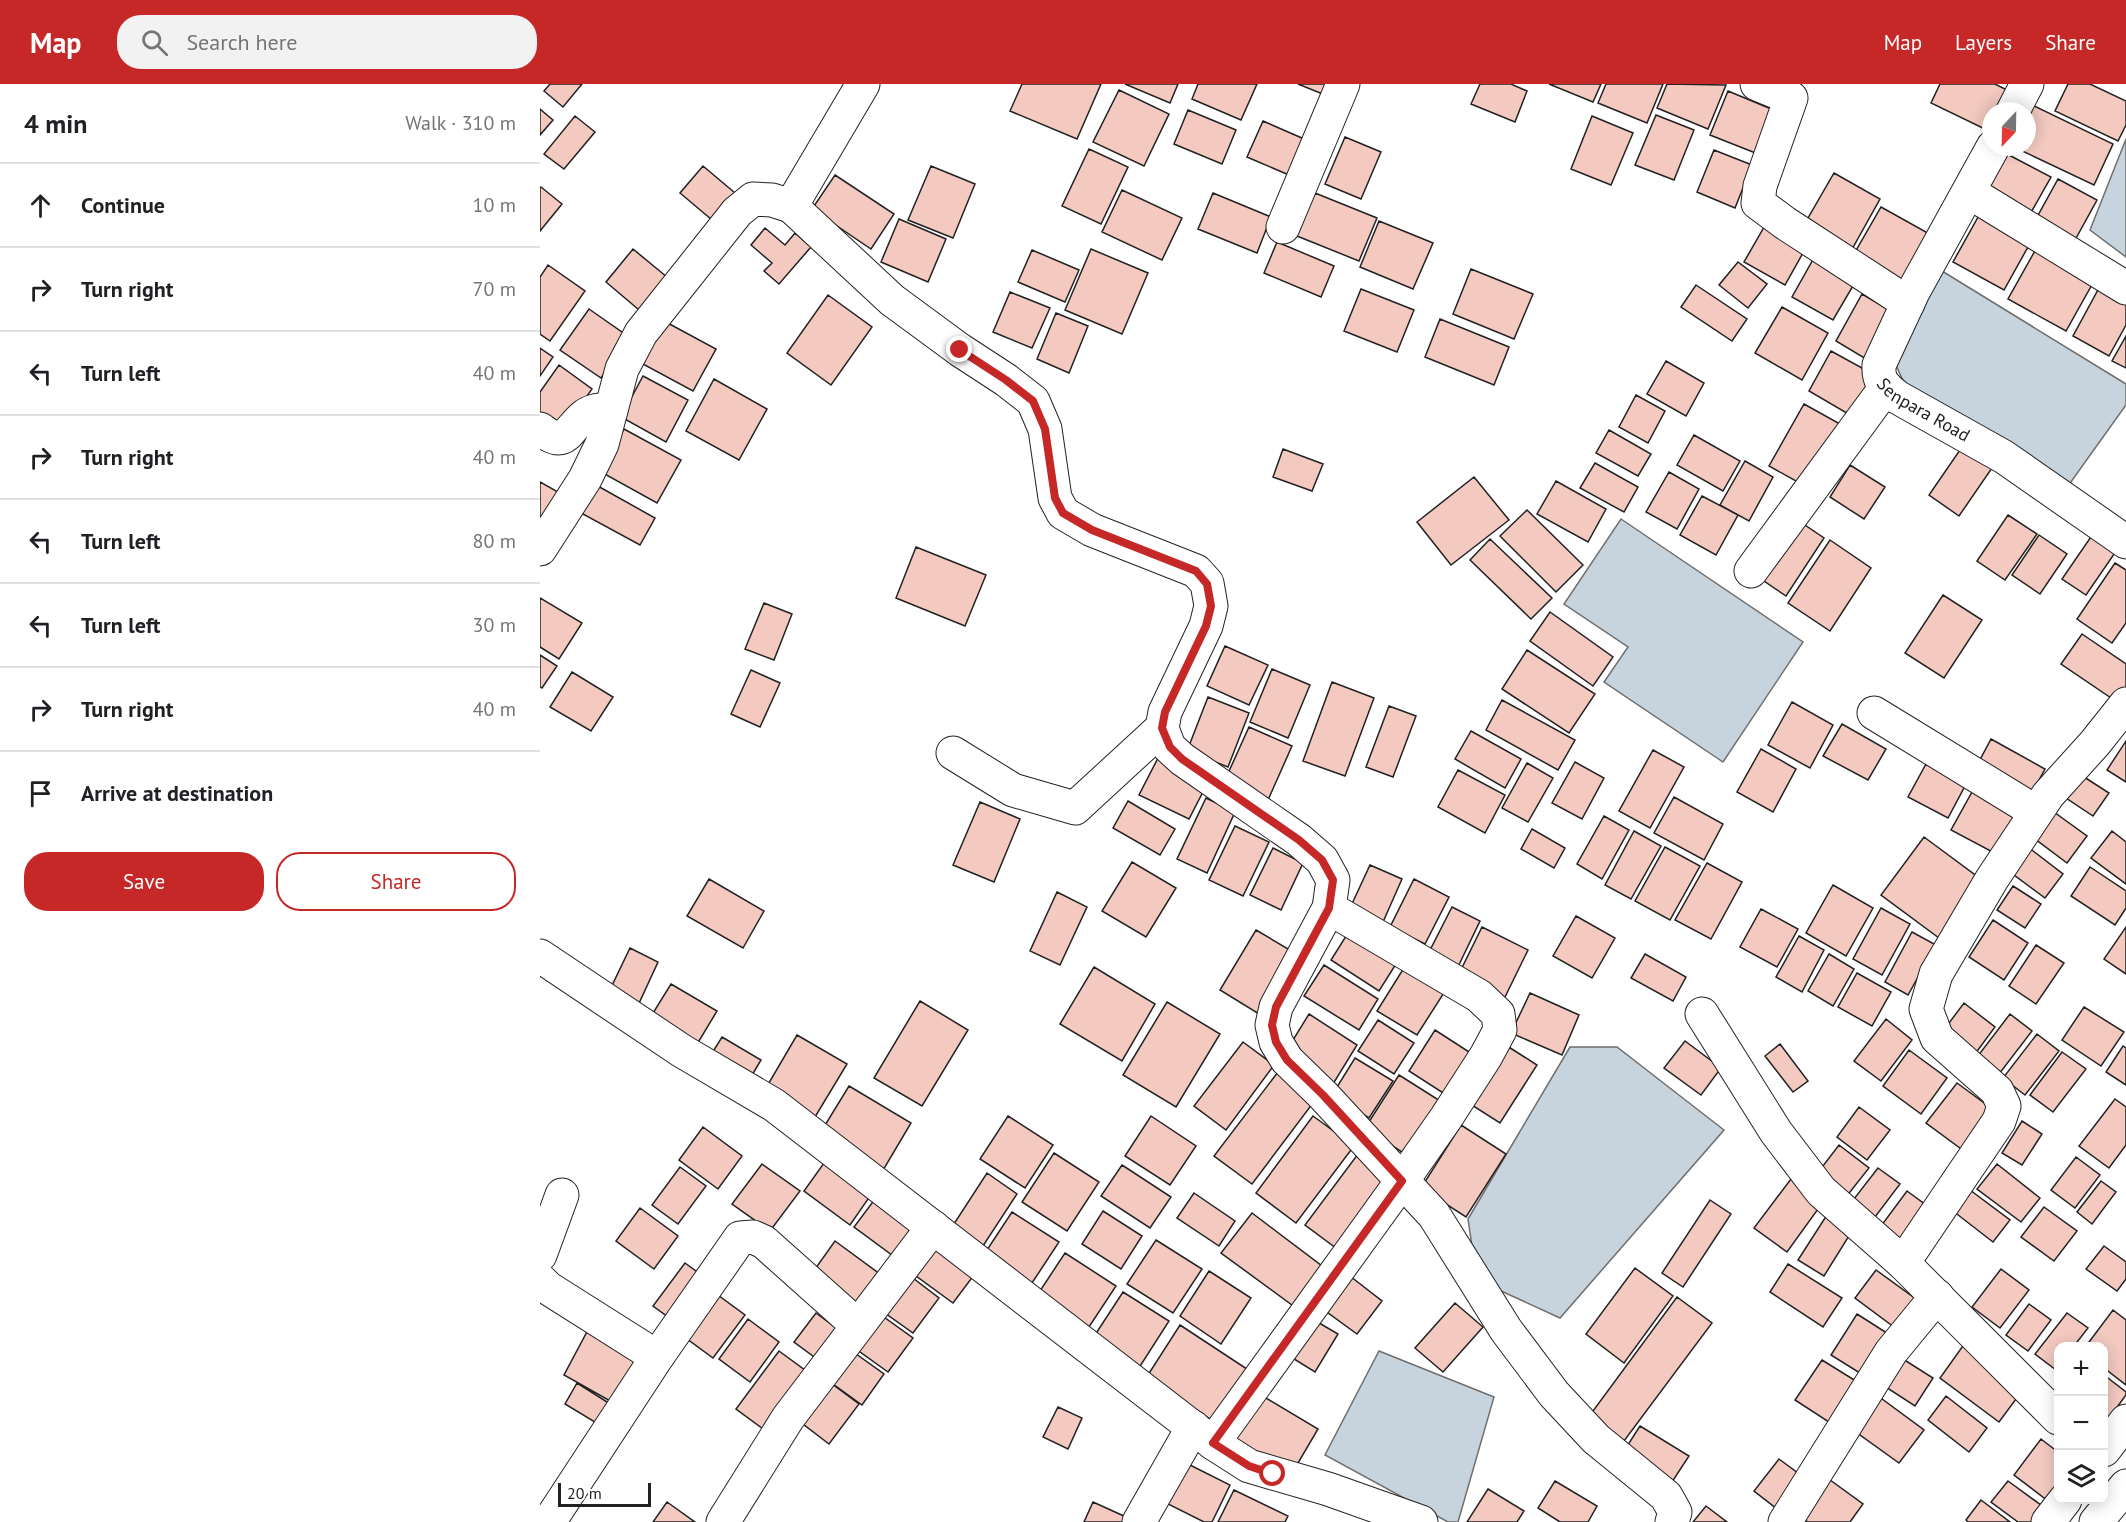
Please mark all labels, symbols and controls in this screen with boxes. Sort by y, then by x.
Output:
search box [117,15,537,69]
text: Map [30,24,81,61]
icon: search [138,26,171,59]
text: Search here [186,28,297,56]
text: Map [1884,29,1922,56]
text: Layers [1955,29,2012,56]
text: Share [2045,29,2096,56]
north arrow [1982,102,2036,156]
text: 4 min [24,107,87,140]
text: Walk · 310 m [405,110,516,136]
icon: ahead [24,189,57,222]
text: Continue [81,191,165,219]
text: 10 m [473,192,516,218]
icon: right [24,273,57,306]
text: Turn right [81,275,173,303]
text: 70 m [473,276,516,302]
route end [946,336,972,362]
icon: left [24,357,57,390]
text: Turn left [81,359,161,387]
text: 40 m [473,360,516,386]
street label: Senpara Road [1872,373,1974,447]
icon: right [24,441,57,474]
text: Turn right [81,443,173,471]
text: 40 m [473,444,516,470]
icon: left [24,525,57,558]
text: Turn left [81,527,161,555]
text: 80 m [473,528,516,554]
icon: left [24,609,57,642]
text: Turn left [81,611,161,639]
text: 30 m [473,612,516,638]
icon: right [24,693,57,726]
text: Turn right [81,695,173,723]
text: 40 m [473,696,516,722]
icon: arrive [24,777,57,810]
text: Arrive at destination [81,779,273,807]
button: Save [24,852,264,911]
button: Share [276,852,516,911]
map controls [2054,1342,2108,1504]
button: + [2054,1342,2108,1396]
button: − [2054,1396,2108,1450]
button: layers [2054,1450,2108,1504]
route start [1259,1460,1285,1486]
scale bar [558,1480,651,1508]
text: 20 m [567,1483,602,1503]

